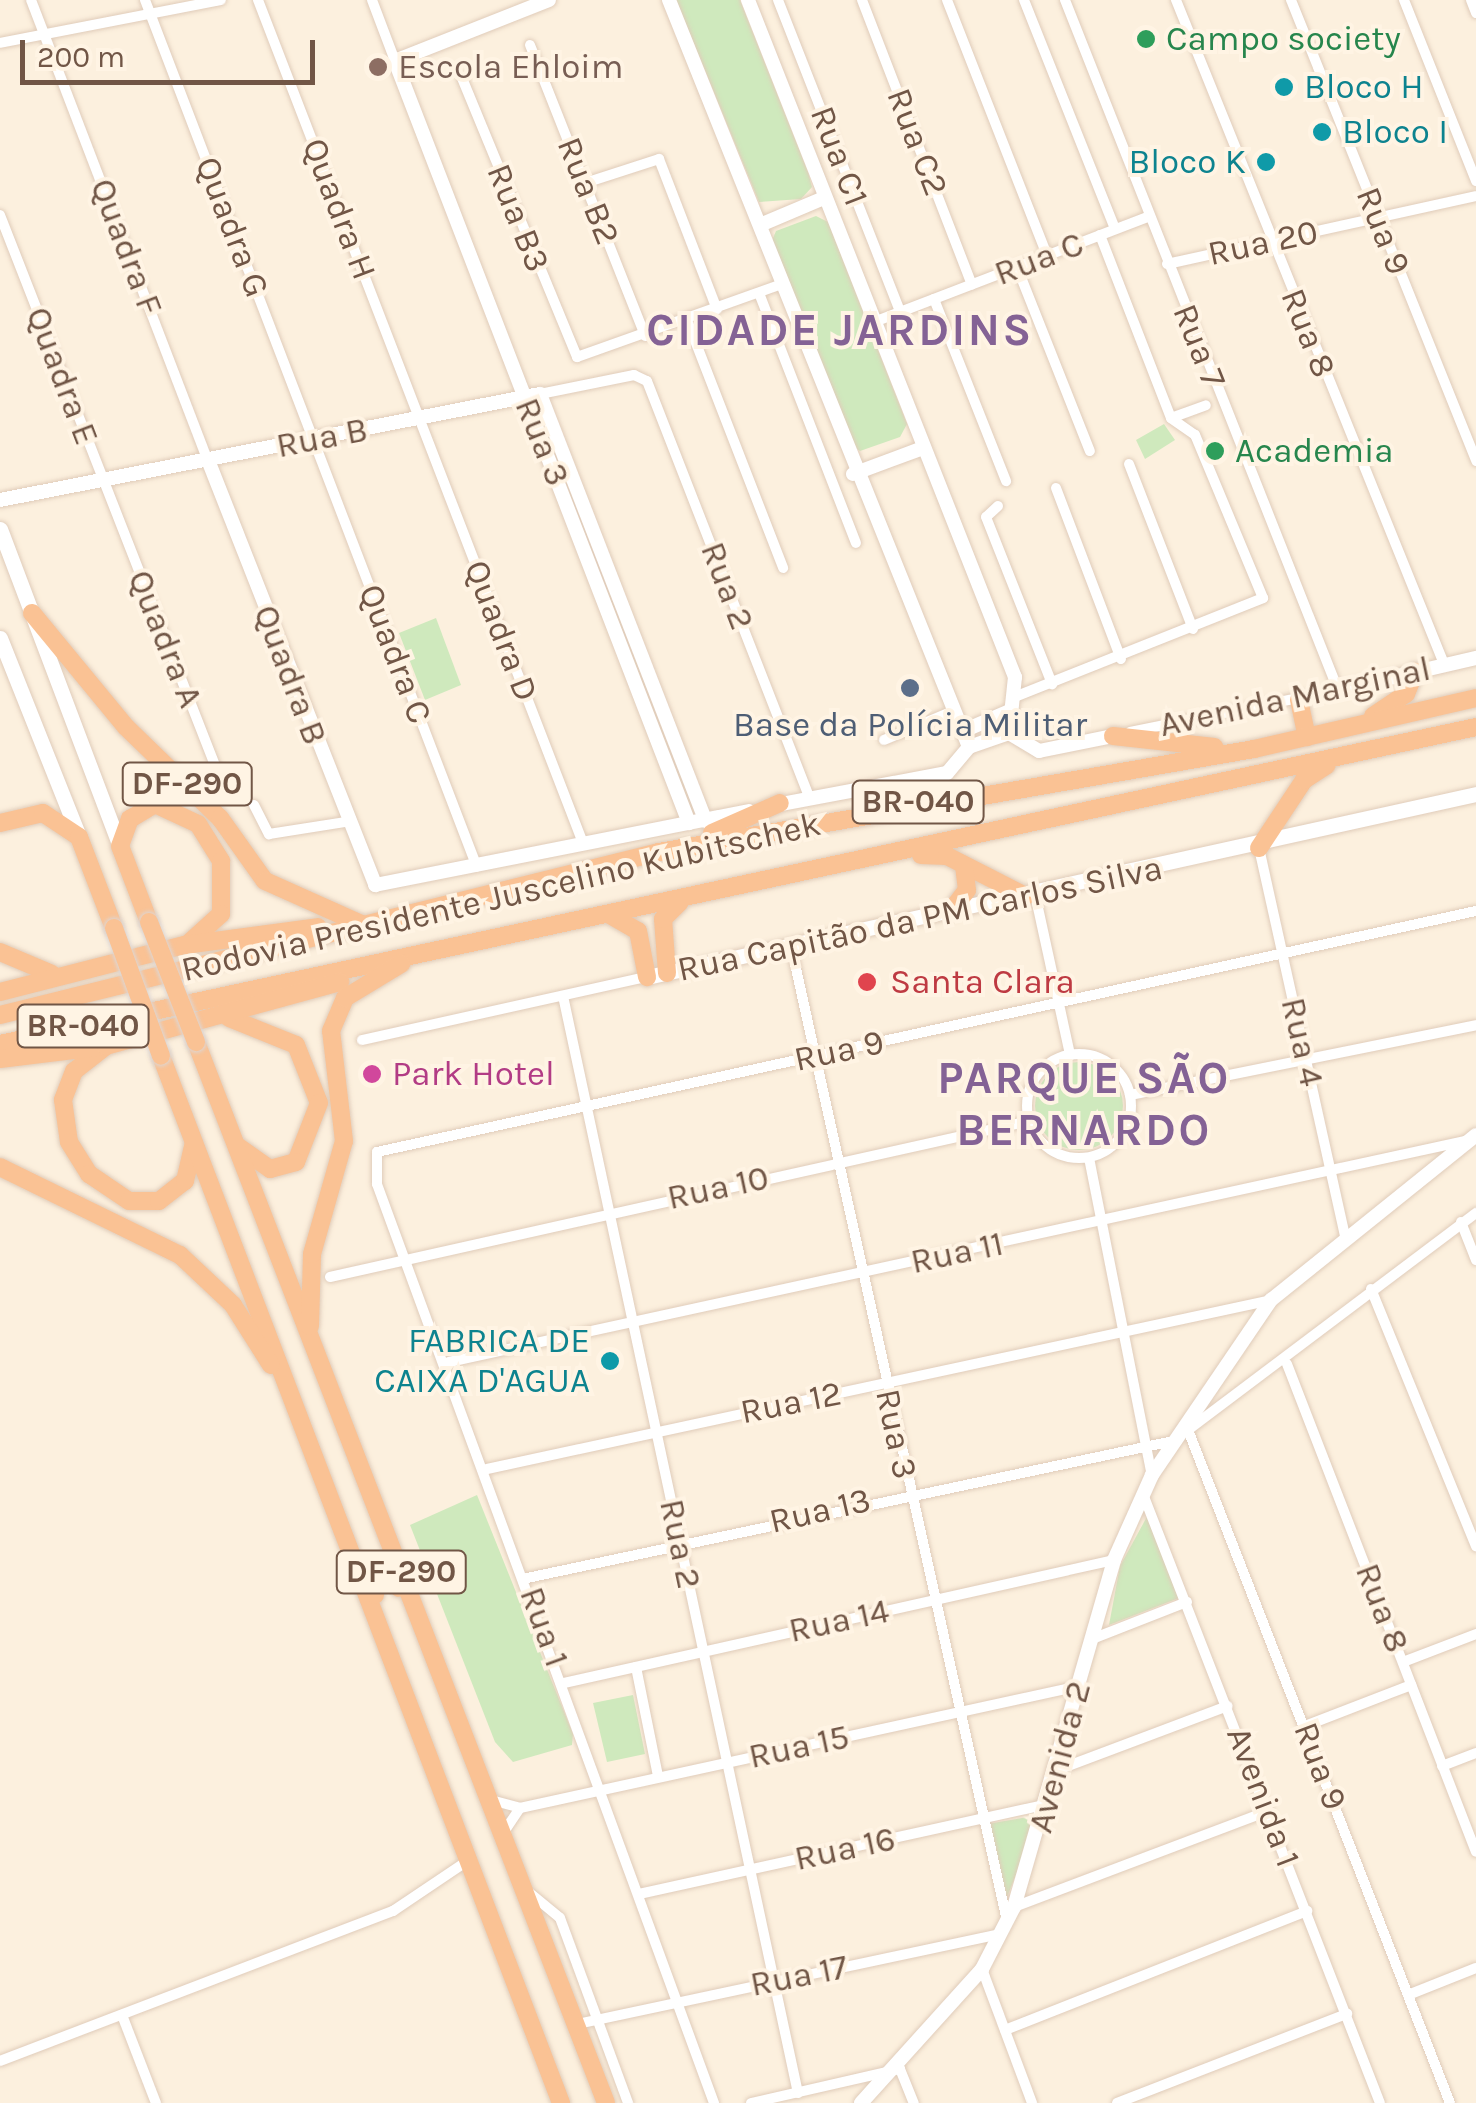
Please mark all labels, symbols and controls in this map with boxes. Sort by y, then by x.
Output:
place label: Campo society [1166,18,1401,60]
scale bar [25,20,320,82]
marker: Campo society [1135,28,1157,50]
text: 200 m [37,39,125,75]
place label: Escola Ehloim [398,46,624,88]
marker: Escola Ehloim [367,56,389,78]
place label: Bloco H [1304,66,1424,108]
marker: Bloco H [1273,76,1295,98]
street label: Rua C2 [877,82,957,202]
street label: Rua C1 [801,100,877,212]
place label: Bloco I [1342,111,1448,153]
marker: Bloco I [1311,121,1333,143]
street label: Rua B2 [548,131,628,251]
street label: Quadra H [293,133,385,285]
place label: Bloco K [1129,141,1246,183]
street label: Quadra G [186,151,278,303]
marker: Bloco K [1255,151,1277,173]
street label: Rua B3 [477,158,559,278]
street label: Quadra F [81,173,171,321]
street label: Rua 9 [1347,181,1419,281]
street label: Rua 20 [1204,211,1322,275]
street label: Rua C [989,223,1089,295]
street label: Rua 8 [1271,283,1345,383]
street label: Rua 7 [1163,298,1235,394]
street label: Quadra E [17,301,107,451]
district label: CIDADE JARDINS [646,304,1034,358]
street label: Rua 3 [506,392,578,492]
street label: Rua B [273,409,371,467]
place label: Academia [1235,430,1394,472]
marker: Academia [1204,440,1226,462]
street label: Rua 2 [691,536,763,636]
street label: Quadra D [455,555,547,707]
street label: Quadra A [118,564,212,714]
street label: Quadra C [349,578,441,730]
street label: Quadra B [244,599,336,751]
street label: Avenida Marginal [1156,648,1434,746]
marker: Base da Polícia Militar [899,677,921,699]
place label: Base da Polícia Militar [733,704,1087,746]
road number: DF-290 [120,757,254,811]
road number: BR-040 [850,775,986,829]
street label: Rodovia Presidente Juscelino Kubitschek [177,803,825,991]
street label: Rua Capitão da PM Carlos Silva [674,847,1166,991]
place label: Santa Clara [890,961,1075,1003]
marker: Santa Clara [854,969,880,995]
street label: Rua 4 [1271,994,1333,1090]
road number: BR-040 [16,999,150,1053]
street label: Rua 9 [790,1021,888,1081]
district label: PARQUE SÃO BERNARDO [937,1052,1231,1158]
place label: Park Hotel [392,1053,555,1095]
marker: Park Hotel [361,1063,383,1085]
street label: Rua 10 [663,1157,773,1219]
street label: Rua 11 [907,1223,1007,1283]
place label: FABRICA DE CAIXA D'AGUA [374,1320,590,1402]
marker: FABRICA DE CAIXA D'AGUA [599,1350,621,1372]
street label: Rua 12 [737,1373,845,1433]
street label: Rua 3 [866,1385,926,1483]
street label: Rua 13 [765,1479,875,1543]
street label: Rua 2 [650,1495,710,1593]
road number: DF-290 [334,1545,468,1599]
street label: Rua 8 [1346,1558,1418,1658]
street label: Rua 1 [510,1581,578,1673]
street label: Rua 14 [785,1590,893,1652]
street label: Avenida 2 [1020,1677,1100,1837]
street label: Rua 15 [745,1716,853,1778]
street label: Rua 9 [1284,1716,1356,1816]
street label: Avenida 1 [1217,1721,1309,1873]
street label: Rua 16 [791,1818,899,1880]
street label: Rua 17 [747,1946,851,2006]

